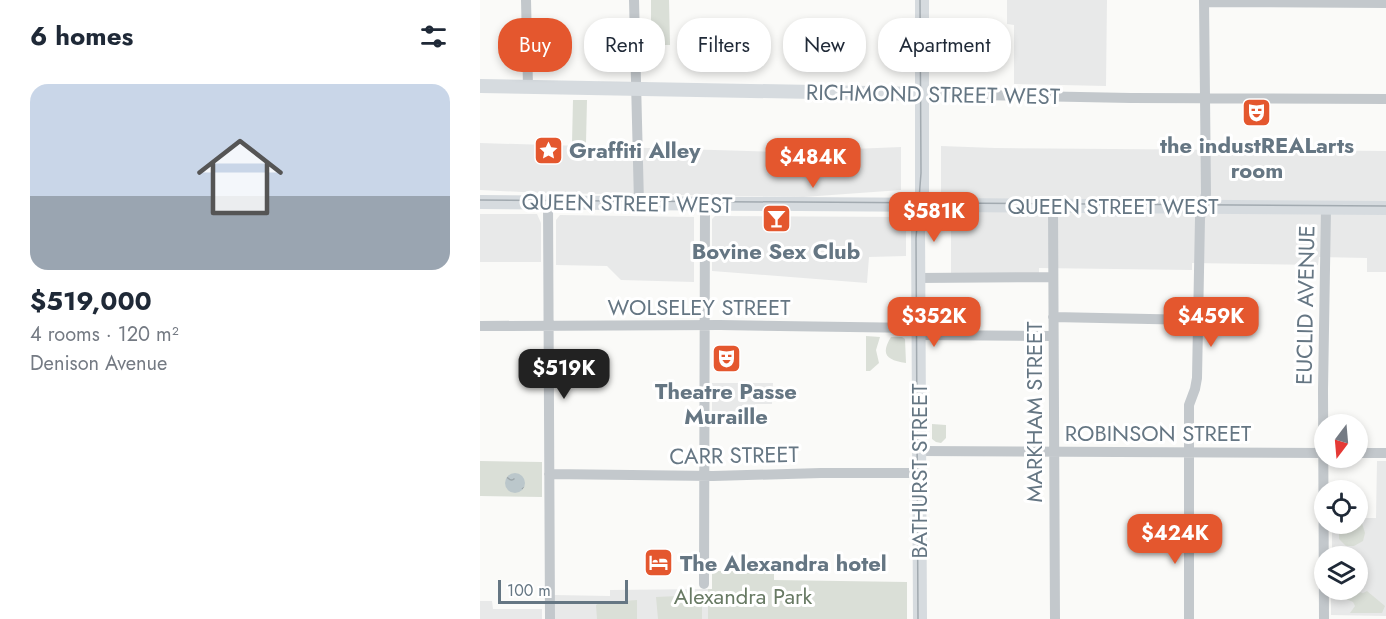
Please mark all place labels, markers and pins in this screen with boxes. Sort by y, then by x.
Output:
theatre icon: the industREALarts room [1241,97,1273,129]
place label: the industREALarts room [1160,129,1354,186]
place icon: Graffiti Alley [532,134,564,166]
place label: Graffiti Alley [569,134,701,166]
pin: $484K [771,138,855,189]
pin: $581K [892,192,976,243]
bar icon: Bovine Sex Club [760,203,792,235]
place label: Bovine Sex Club [692,235,860,267]
pin: $352K [892,297,976,348]
pin: $459K [1169,297,1253,348]
theatre icon: Theatre Passe Muraille [710,343,742,375]
pin: $519K [522,349,606,400]
place label: Theatre Passe Muraille [655,375,797,432]
pin: $424K [1133,514,1217,565]
hotel icon: The Alexandra hotel [643,547,675,579]
place label: The Alexandra hotel [680,547,887,579]

